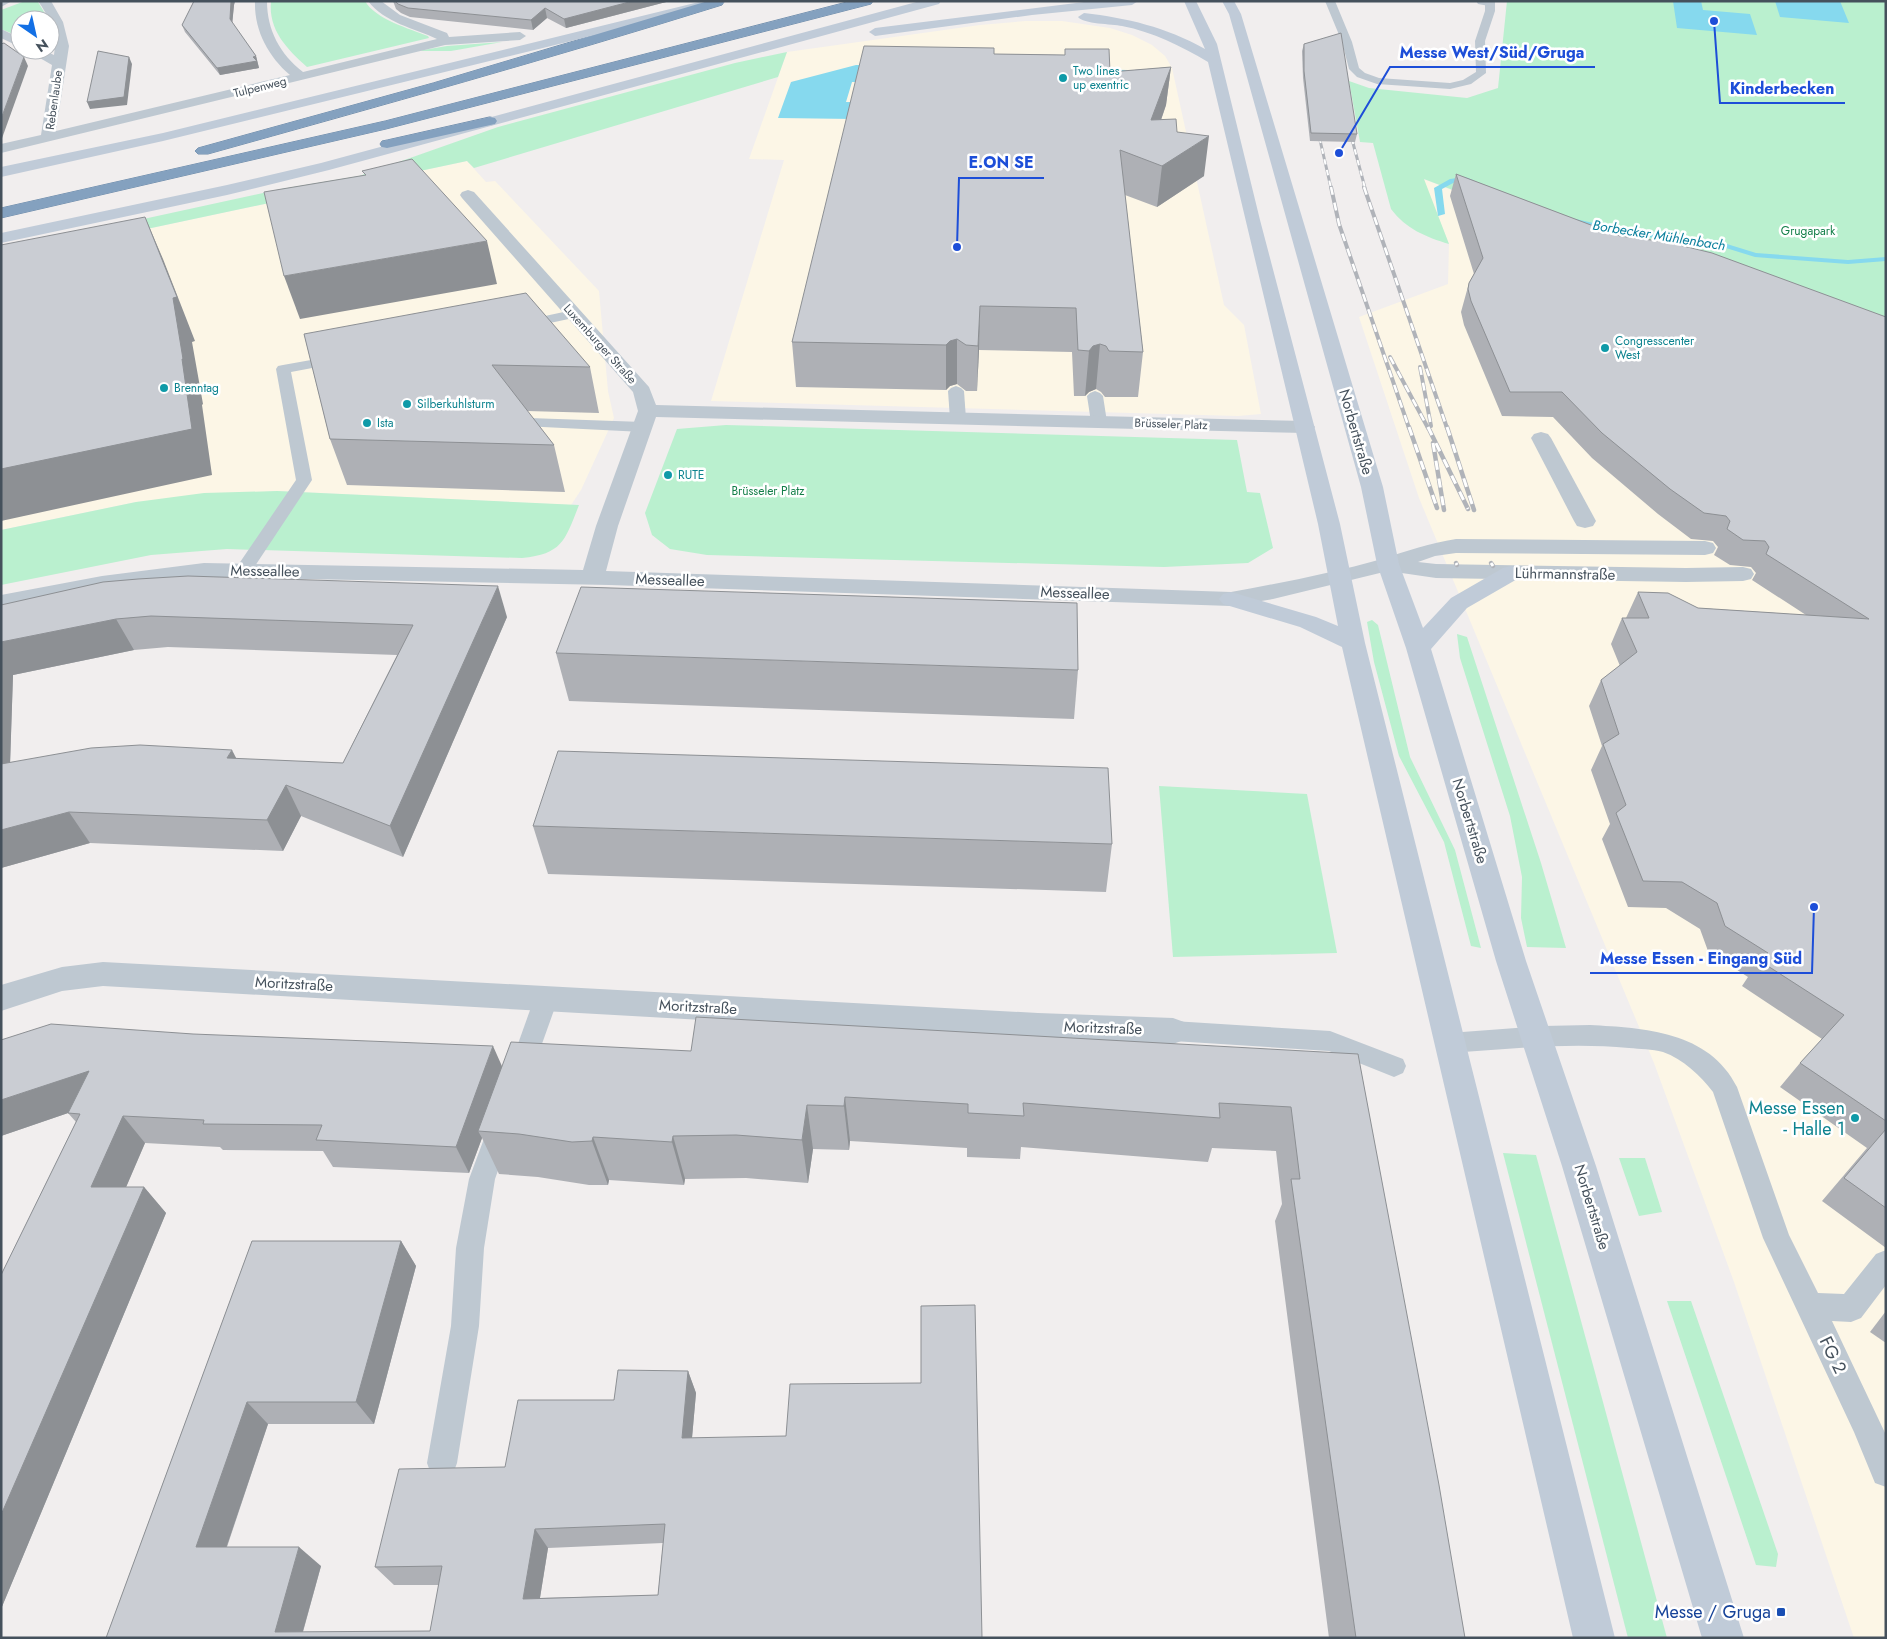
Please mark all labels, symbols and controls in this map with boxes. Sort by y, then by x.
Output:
north arrow [10,10,60,60]
text: N [32,34,52,57]
callout: Messe West/Süd/Gruga [1390,36,1595,67]
text: Messe West/Süd/Gruga [1400,41,1584,64]
place label: Two lines up exentric [1073,62,1129,94]
street label: Rebenlaube [41,69,67,131]
street label: Tulpenweg [232,72,288,102]
marker: Two lines up exentric [1057,72,1069,84]
callout: Kinderbecken [1720,72,1845,103]
text: Kinderbecken [1730,77,1834,100]
callout: E.ON SE [959,147,1044,178]
text: E.ON SE [968,151,1034,174]
water label: Borbecker Mühlenbach [1591,215,1727,255]
park label: Grugapark [1781,222,1836,240]
street label: Luxemburger Straße [559,300,641,388]
place label: Congresscenter West [1615,332,1695,364]
marker: Congresscenter West [1599,342,1611,354]
place label: Brenntag [174,379,219,397]
marker: Brenntag [158,382,170,394]
street label: Norbertstraße [1333,387,1379,478]
place label: Silberkuhlsturm [417,395,495,413]
marker: Silberkuhlsturm [401,398,413,410]
place label: Ista [377,414,394,432]
street label: Brüsseler Platz [1134,414,1208,434]
marker: Ista [361,417,373,429]
place label: RUTE [678,466,704,484]
marker: RUTE [662,469,674,481]
park label: Brüsseler Platz [731,482,805,500]
street label: Messeallee [230,559,300,583]
street label: Lührmannstraße [1515,562,1616,586]
street label: Messeallee [635,568,705,592]
street label: Messeallee [1040,581,1110,605]
street label: Norbertstraße [1447,776,1493,867]
callout: Messe Essen - Eingang Süd [1590,942,1812,973]
text: Messe Essen - Eingang Süd [1600,947,1802,970]
street label: Moritzstraße [254,971,334,997]
street label: Moritzstraße [658,994,738,1020]
street label: Moritzstraße [1064,1016,1143,1040]
place label: Messe Essen - Halle 1 [1749,1095,1845,1142]
marker: Messe Essen - Halle 1 [1849,1112,1861,1124]
street label: Norbertstraße [1569,1162,1615,1253]
street label: FG 2 [1813,1332,1853,1378]
place label: Messe / Gruga [1655,1599,1771,1625]
marker: Messe / Gruga [1775,1606,1787,1618]

